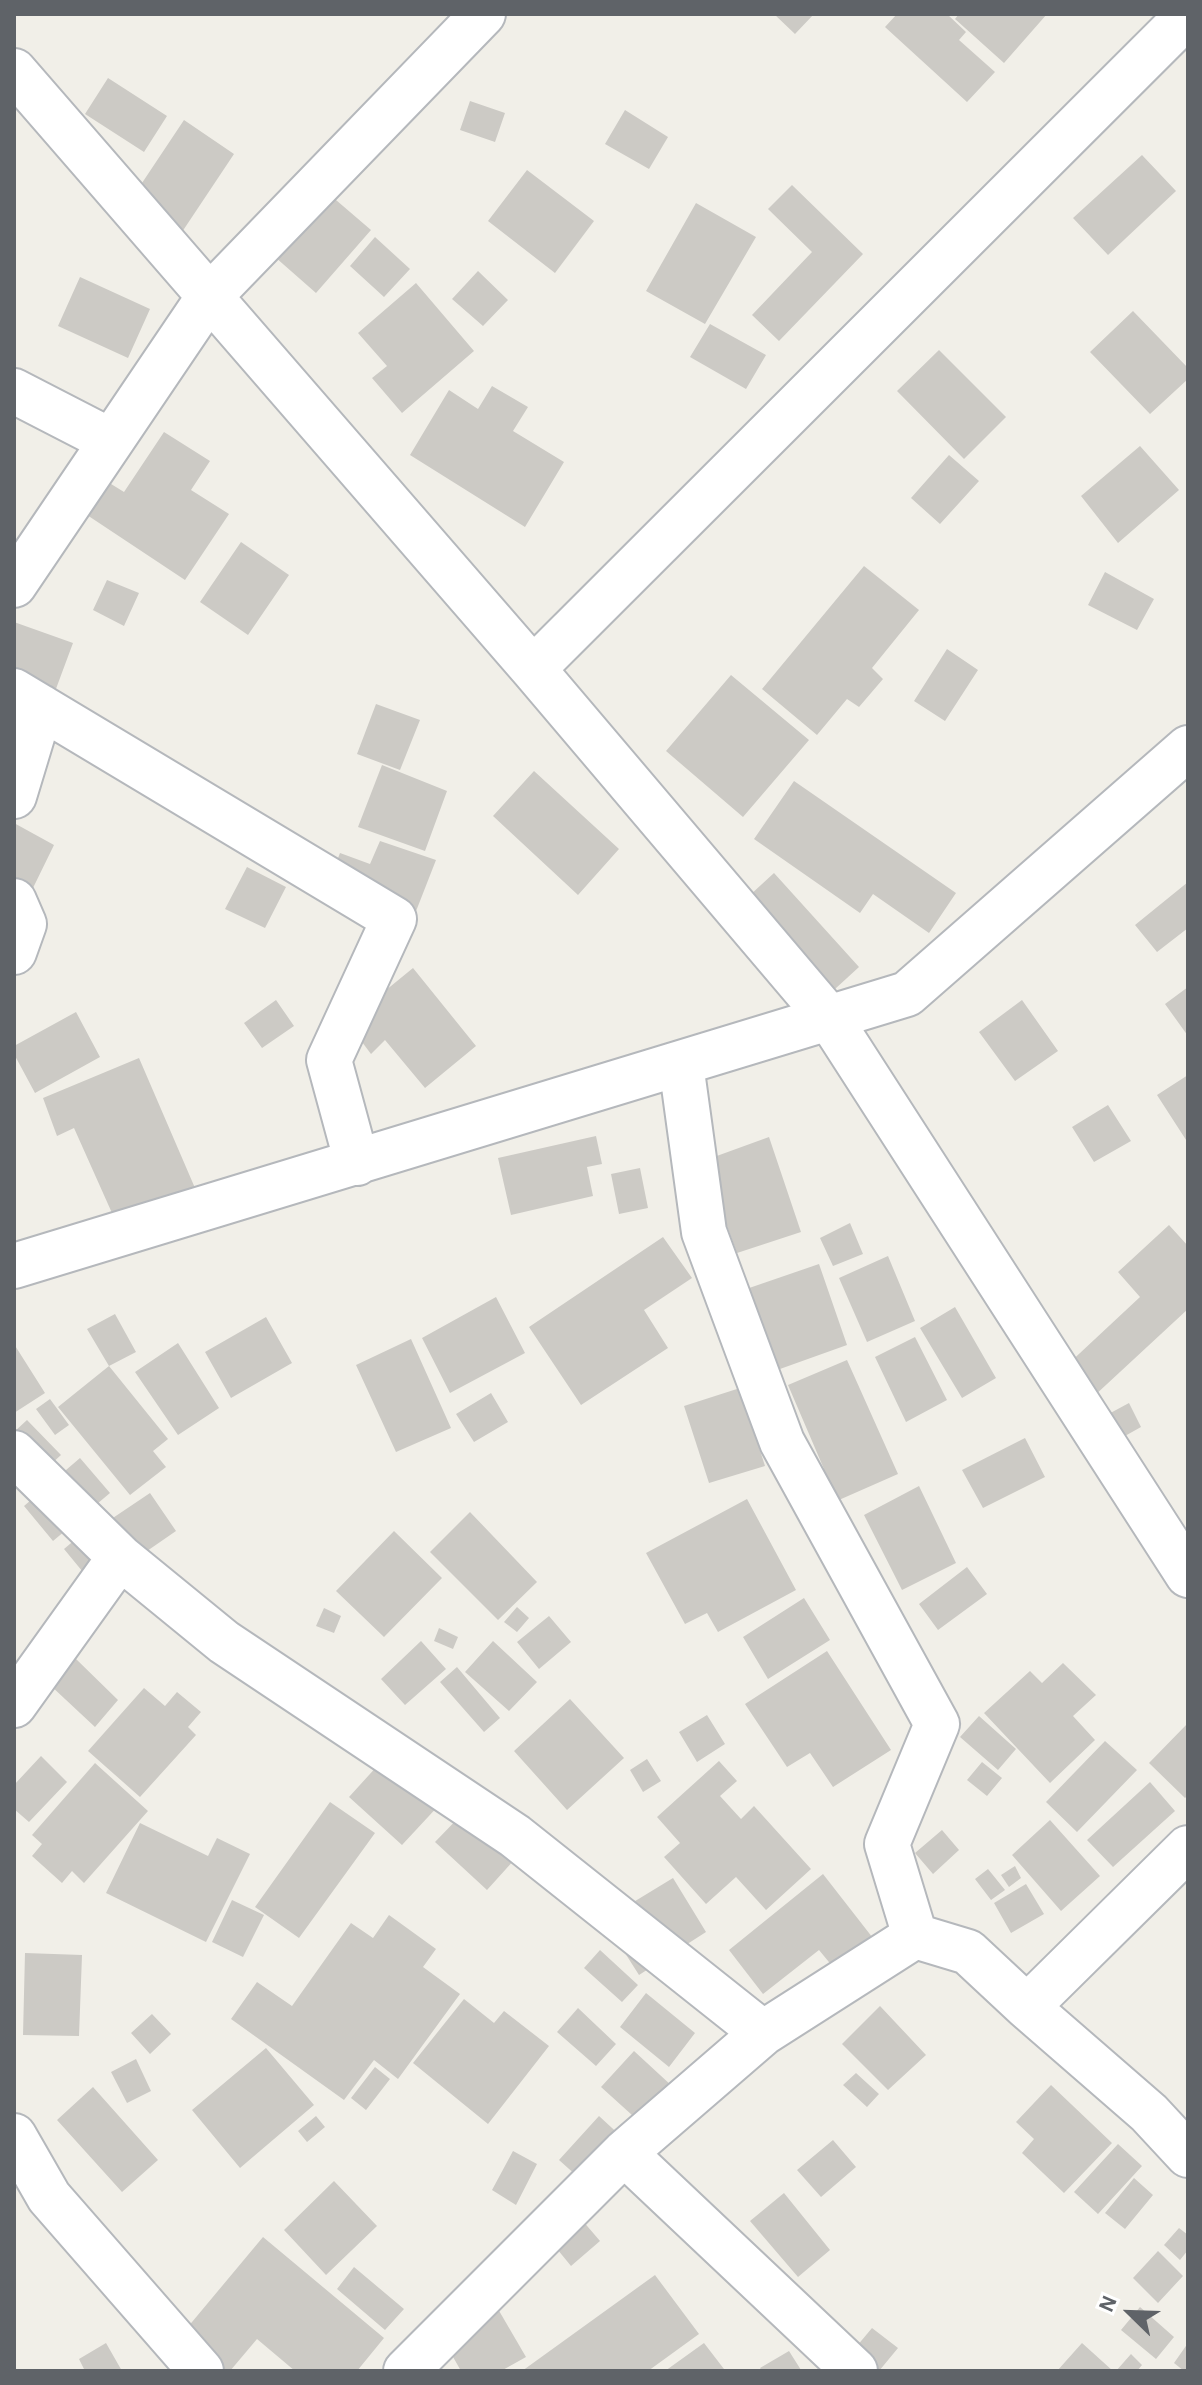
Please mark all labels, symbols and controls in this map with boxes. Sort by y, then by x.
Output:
north arrow [1090,2273,1170,2353]
text: N [1095,2292,1121,2315]

